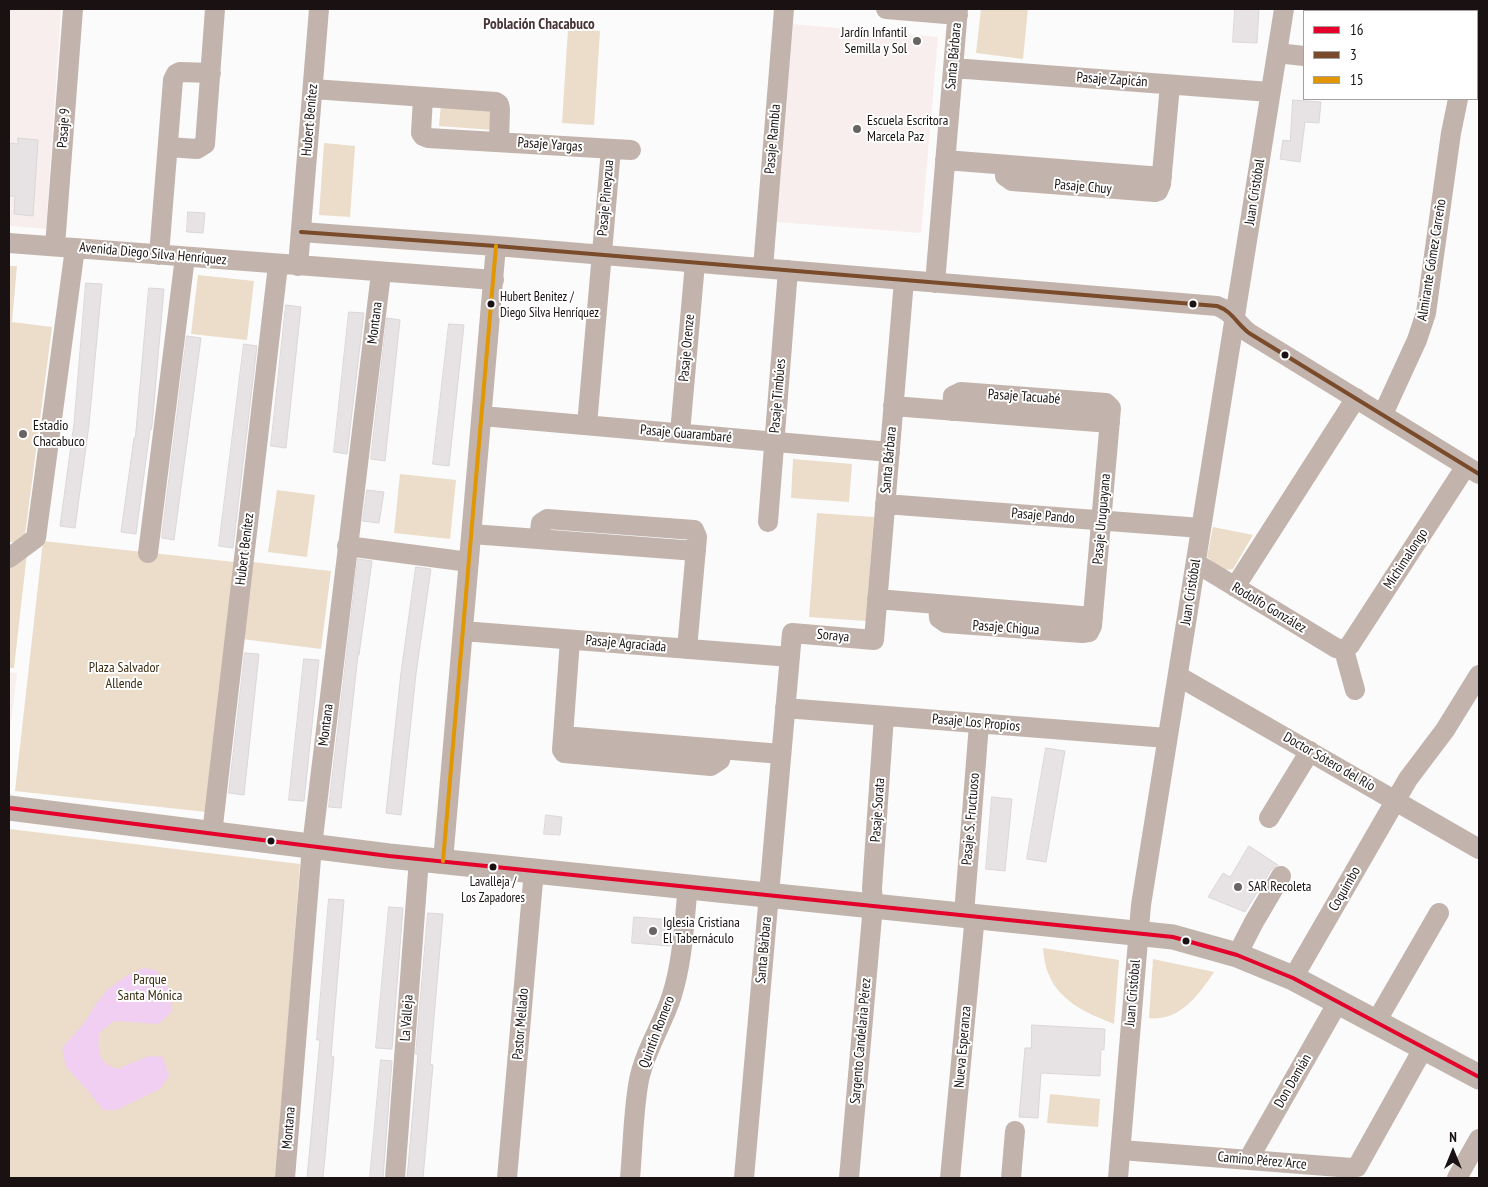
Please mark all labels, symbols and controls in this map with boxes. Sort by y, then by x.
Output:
legend [1303,10,1478,100]
district label: Población Chacabuco [483,16,595,34]
text: 16 [1350,20,1364,39]
street label: Santa Bárbara [943,22,965,90]
place label: Jardín Infantil Semilla y Sol [841,25,907,58]
marker: Jardín Infantil Semilla y Sol [911,35,923,47]
text: 3 [1350,45,1357,64]
street label: Pasaje Zapicán [1076,69,1148,91]
text: 15 [1350,70,1364,89]
street label: Hubert Benítez [298,83,322,157]
street label: Pasaje Rambla [762,103,784,175]
street label: Pasaje 9 [54,107,74,149]
place label: Escuela Escritora Marcela Paz [867,113,948,146]
marker: Escuela Escritora Marcela Paz [851,123,863,135]
street label: Pasaje Yargas [517,134,583,156]
street label: Juan Cristóbal [1241,158,1269,226]
street label: Pasaje Pineyzua [594,159,618,237]
street label: Pasaje Chuy [1054,176,1112,198]
street label: Almirante Gómez Carreño [1414,198,1450,322]
street label: Avenida Diego Silva Henríquez [79,239,227,269]
place label: Hubert Benitez / Diego Silva Henríquez [500,289,599,320]
marker: Hubert Benitez / Diego Silva Henríquez [486,299,496,309]
unlabelled marker [1188,299,1198,309]
street label: Montana [364,301,386,345]
street label: Pasaje Orenze [676,314,698,382]
unlabelled marker [1280,350,1290,360]
street label: Pasaje Timbúes [766,358,790,434]
street label: Pasaje Tacuabé [987,386,1061,408]
place label: Estadio Chacabuco [33,418,85,451]
street label: Pasaje Guarambaré [639,422,733,446]
street label: Santa Bárbara [878,426,900,494]
marker: Estadio Chacabuco [17,428,29,440]
street label: Pasaje Uruguayana [1090,473,1114,565]
street label: Pasaje Pando [1011,505,1075,527]
street label: Hubert Benítez [232,512,258,586]
street label: Michimalongo [1380,526,1432,592]
street label: Juan Cristóbal [1177,558,1205,626]
street label: Rodolfo González [1229,579,1309,637]
street label: Pasaje Chigua [972,617,1040,639]
street label: Soraya [816,626,850,646]
street label: Pasaje Agraciada [585,632,667,656]
park label: Plaza Salvador Allende [89,660,159,692]
street label: Montana [315,703,337,747]
street label: Pasaje Los Propios [931,711,1021,735]
street label: Doctor Sótero del Río [1280,729,1378,795]
street label: Pasaje S. Fructuoso [959,772,983,866]
street label: Pasaje Sorata [867,777,889,843]
unlabelled marker [266,836,276,846]
marker: Lavalleja / Los Zapadores [488,862,498,872]
street label: Coquimbo [1326,864,1364,914]
place label: Lavalleja / Los Zapadores [461,874,525,905]
place label: SAR Recoleta [1248,879,1311,895]
marker: SAR Recoleta [1232,881,1244,893]
place label: Iglesia Cristiana El Tabernáculo [663,915,740,948]
street label: Santa Bárbara [753,916,775,984]
marker: Iglesia Cristiana El Tabernáculo [647,925,659,937]
unlabelled marker [1181,936,1191,946]
street label: Juan Cristóbal [1122,959,1144,1027]
park label: Parque Santa Mónica [118,972,182,1004]
street label: Sargento Candelaria Pérez [847,977,875,1105]
street label: Pastor Mellado [510,988,532,1060]
street label: La Valleja [397,994,417,1042]
street label: Quintín Romero [636,994,678,1070]
street label: Nueva Esperanza [951,1005,975,1089]
street label: Don Damián [1271,1051,1315,1111]
street label: Montana [279,1106,299,1150]
north arrow [1428,1127,1478,1177]
text: N [1449,1128,1457,1146]
street label: Camino Pérez Arce [1217,1149,1307,1173]

